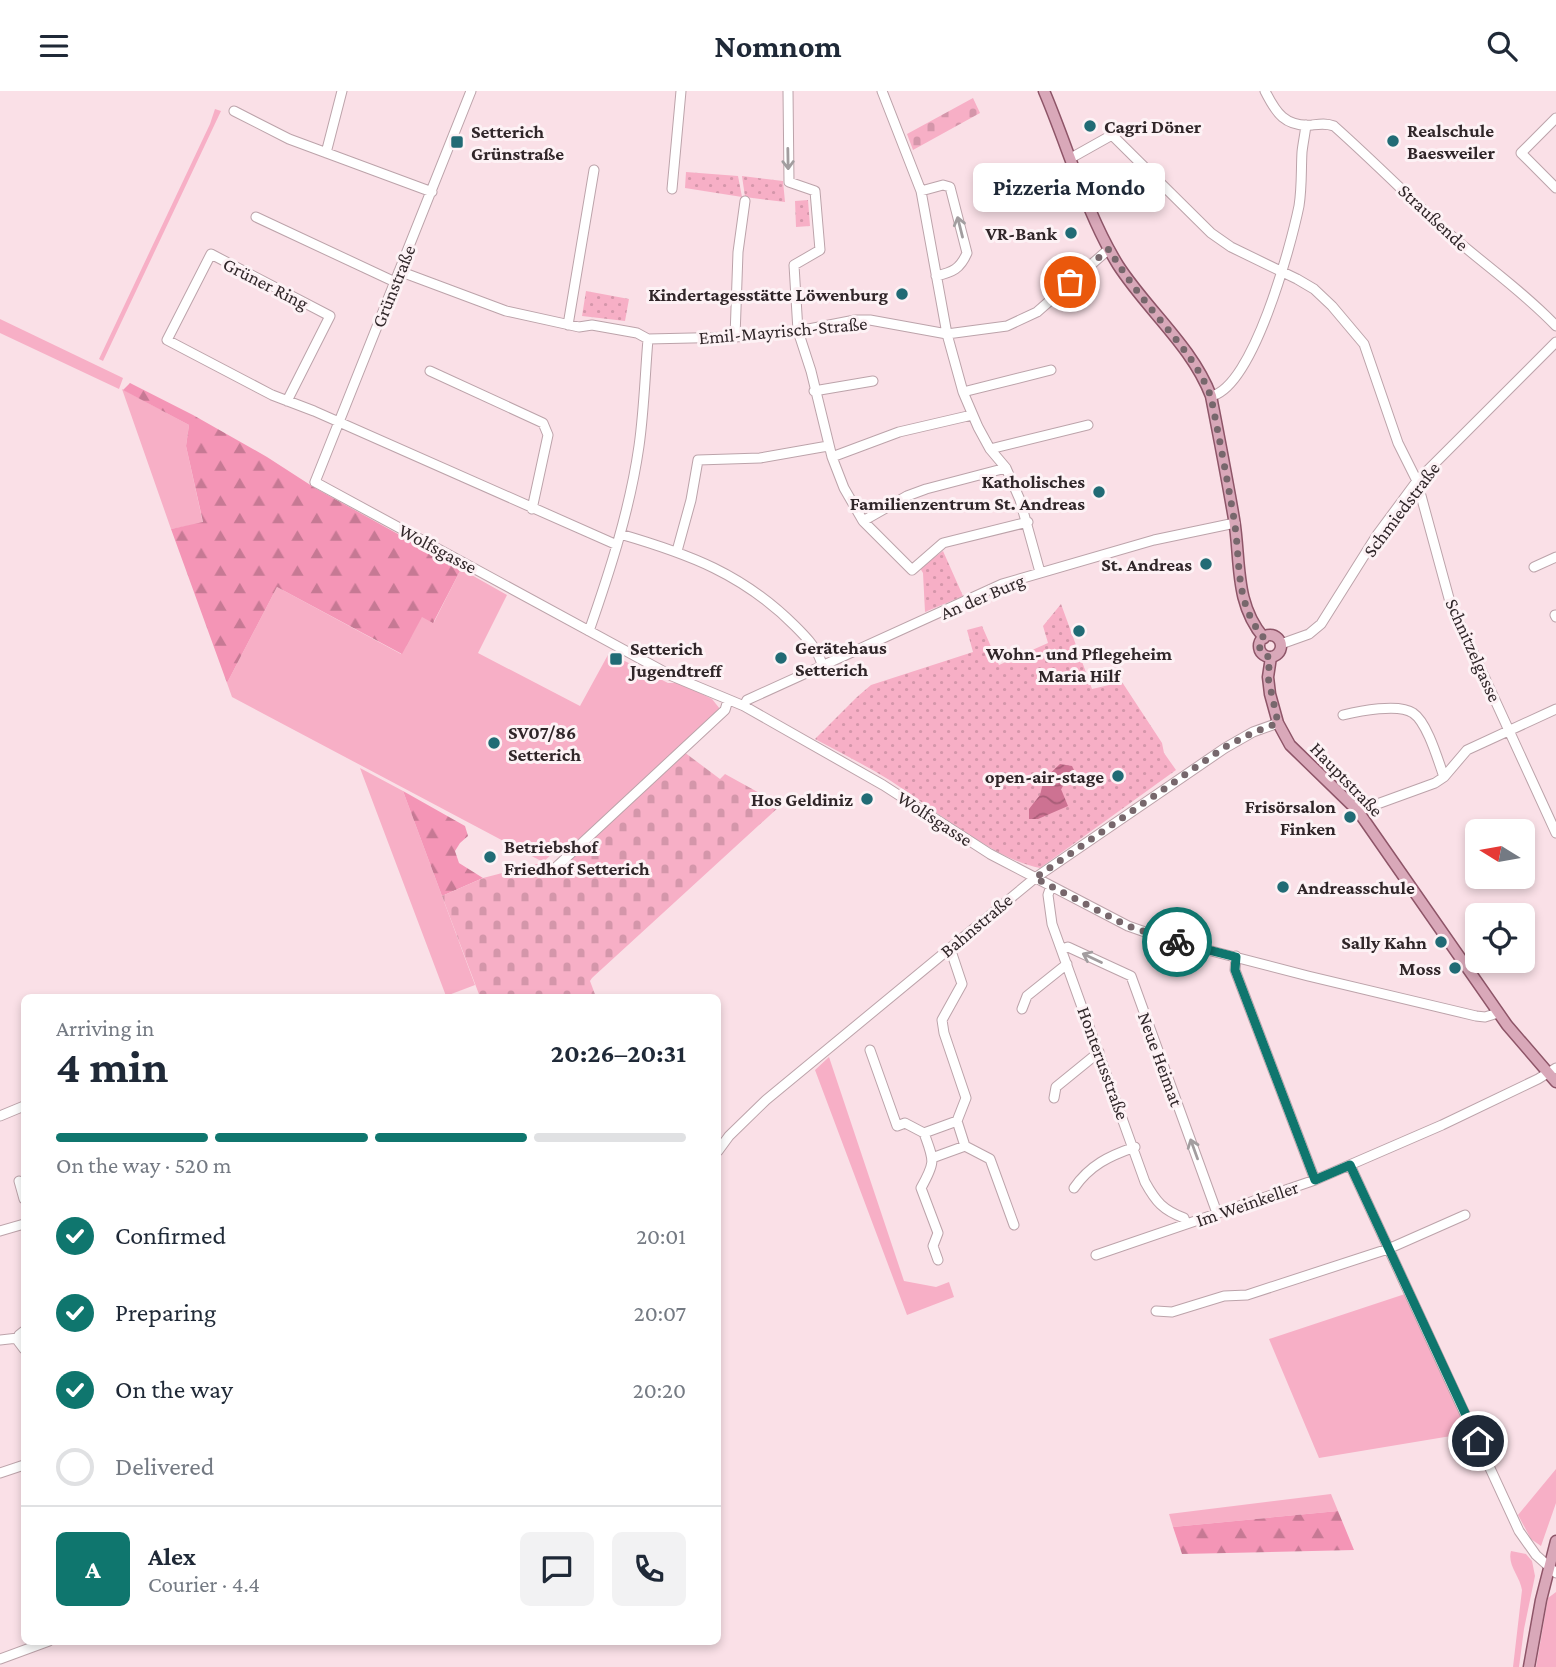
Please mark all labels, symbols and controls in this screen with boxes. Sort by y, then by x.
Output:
icon: menu [35,27,73,65]
icon: search [1483,27,1521,65]
text: Nomnom [714,28,842,64]
place label: Cagri Döner [1104,116,1202,137]
marker: Cagri Döner [1082,118,1098,134]
place label: Realschule Baesweiler [1407,120,1495,163]
place label: Setterich Grünstraße [471,121,564,164]
marker: Realschule Baesweiler [1385,133,1401,149]
marker: Setterich Grünstraße [449,134,465,150]
one-way arrow [781,147,795,170]
callout: Pizzeria Mondo [974,163,1166,212]
text: Pizzeria Mondo [993,174,1145,200]
street label: Straußende [1394,180,1473,255]
one-way arrow [953,216,966,239]
place label: VR-Bank [984,223,1058,244]
marker: VR-Bank [1063,225,1079,241]
street label: Grünstraße [367,242,419,330]
pin [1040,252,1100,312]
street label: Grüner Ring [220,253,312,314]
icon: bag [1051,263,1089,301]
place label: Kindertagesstätte Löwenburg [648,284,888,305]
marker: Kindertagesstätte Löwenburg [894,286,910,302]
street label: Emil-Mayrisch-Straße [698,313,868,348]
street label: Schmiedstraße [1359,458,1444,561]
place label: Katholisches Familienzentrum St. Andreas [850,471,1085,514]
marker: Katholisches Familienzentrum St. Andreas [1091,484,1107,500]
street label: Wolfsgasse [395,519,480,578]
place label: St. Andreas [1101,554,1192,575]
marker: St. Andreas [1198,556,1214,572]
street label: An der Burg [937,569,1027,624]
street label: Schnitzelgasse [1441,595,1506,705]
marker: Wohn- und Pflegeheim Maria Hilf [1071,623,1087,639]
place label: Gerätehaus Setterich [795,637,887,680]
place label: Setterich Jugendtreff [628,638,724,681]
place label: Wohn- und Pflegeheim Maria Hilf [985,643,1172,686]
marker: Gerätehaus Setterich [773,650,789,666]
marker: Setterich Jugendtreff [608,651,624,667]
place label: SV07/86 Setterich [508,722,581,765]
marker: SV07/86 Setterich [486,735,502,751]
street label: Hauptstraße [1306,738,1387,821]
place label: open-air-stage [985,766,1104,787]
marker: open-air-stage [1110,768,1126,784]
street label: Wolfsgasse [893,786,976,850]
place label: Hos Geldiniz [751,789,853,810]
marker: Hos Geldiniz [859,791,875,807]
place label: Frisörsalon Finken [1245,796,1336,839]
marker: Frisörsalon Finken [1342,809,1358,825]
north arrow [1465,819,1535,889]
map controls [1465,819,1535,973]
place label: Betriebshof Friedhof Setterich [504,836,650,879]
marker: Betriebshof Friedhof Setterich [482,849,498,865]
place label: Andreasschule [1296,877,1415,898]
marker: Andreasschule [1275,879,1291,895]
street label: Bahnstraße [936,889,1017,962]
button: locate [1465,903,1535,973]
courier [1142,907,1212,977]
icon: bike [1158,923,1196,961]
place label: Sally Kahn [1341,932,1427,953]
marker: Sally Kahn [1433,934,1449,950]
one-way arrow [1082,951,1103,964]
place label: Moss [1399,958,1441,979]
marker: Moss [1447,960,1463,976]
street label: Honterusstraße [1073,1004,1134,1123]
street label: Neue Heimat [1134,1009,1188,1110]
text: Arriving in [56,1015,154,1041]
text: 20:26–20:31 [551,1039,686,1068]
text: 4 min [56,1041,168,1092]
one-way arrow [1186,1139,1199,1161]
text: On the way · 520 m [56,1152,232,1178]
street label: Im Weinkeller [1193,1176,1301,1231]
icon: check [56,1217,94,1255]
text: Confirmed [115,1221,226,1250]
text: 20:01 [636,1223,686,1249]
icon: check [56,1294,94,1332]
text: Preparing [115,1298,216,1327]
text: 20:07 [634,1300,686,1326]
icon: check [56,1371,94,1409]
text: On the way [115,1375,233,1404]
text: 20:20 [633,1377,686,1403]
pin [1448,1411,1508,1471]
icon: home [1459,1422,1497,1460]
text: Delivered [115,1452,214,1481]
button: chat [520,1532,594,1606]
button: phone [612,1532,686,1606]
text: Alex [148,1542,196,1571]
text: A [85,1555,101,1584]
text: Courier · 4.4 [148,1571,260,1597]

